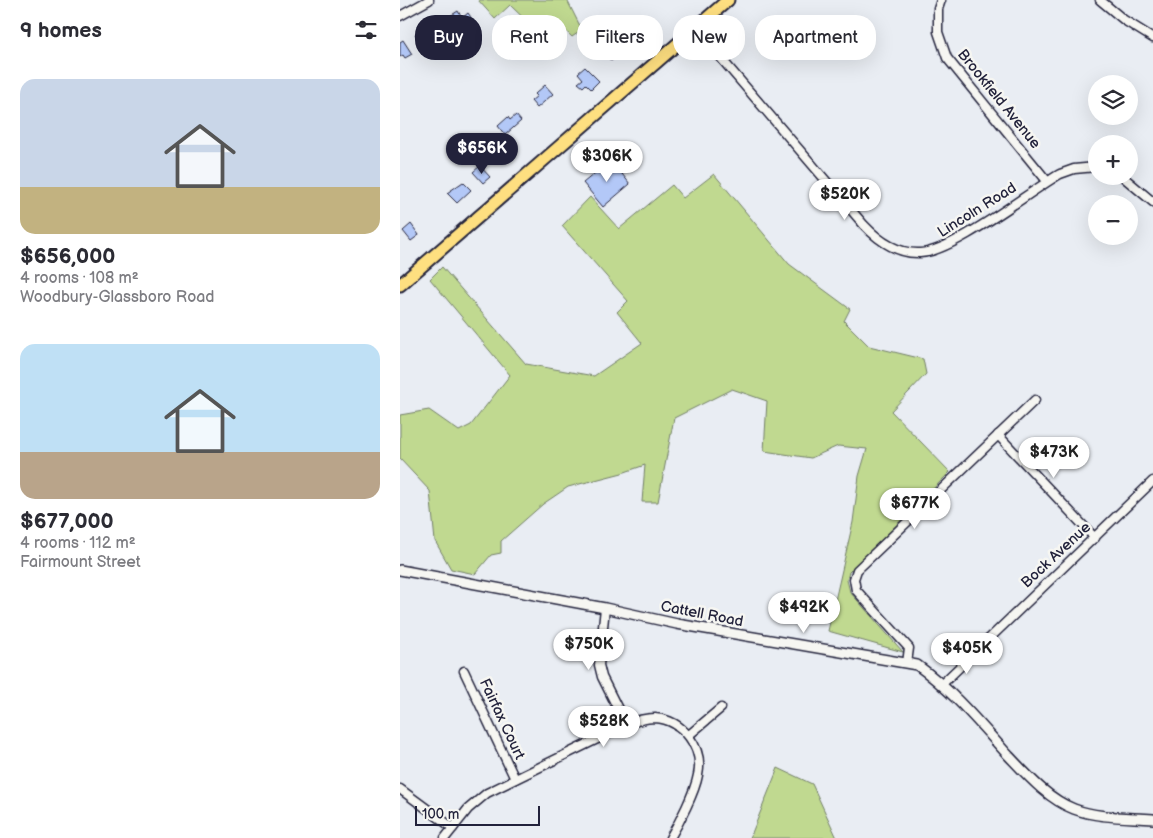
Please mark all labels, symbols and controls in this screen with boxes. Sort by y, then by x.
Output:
chip: Buy [415,15,482,60]
chip: Rent [492,15,567,60]
chip: Filters [577,15,663,60]
chip: New [673,15,745,60]
chip: Apartment [755,15,876,60]
icon: filters [352,16,380,44]
text: 9 homes [20,18,102,43]
street label: Brookfield Avenue [953,46,1045,153]
map controls [1088,75,1138,245]
button: layers [1088,75,1138,125]
icon: home [155,111,245,201]
pin: $656K [447,132,517,175]
button: + [1088,135,1138,185]
text: $656K [457,139,507,158]
pin: $306K [572,140,642,183]
text: $306K [582,147,632,166]
pin: $520K [810,178,880,221]
street label: Lincoln Road [934,178,1020,242]
text: $520K [820,185,870,204]
button: − [1088,195,1138,245]
text: $656,000 [20,244,115,269]
text: 4 rooms · 108 m² [20,269,139,288]
text: Woodbury-Glassboro Road [20,288,214,307]
icon: home [155,376,245,466]
pin: $473K [1019,436,1089,479]
text: $473K [1029,443,1079,462]
pin: $677K [880,488,950,530]
text: $677K [891,494,939,513]
text: $677,000 [20,509,114,534]
street label: Bock Avenue [1017,518,1095,592]
text: 4 rooms · 112 m² [20,534,136,553]
text: Fairmount Street [20,553,141,572]
pin: $492K [769,592,839,634]
street label: Cattell Road [659,597,745,631]
text: $492K [779,598,829,617]
pin: $750K [554,628,624,671]
pin: $405K [932,632,1002,675]
text: $750K [564,635,614,654]
text: $405K [942,639,992,658]
street label: Fairfax Court [475,676,529,763]
pin: $528K [569,706,639,748]
text: $528K [579,712,629,731]
scale bar [415,803,540,826]
text: 100 m [422,806,459,823]

